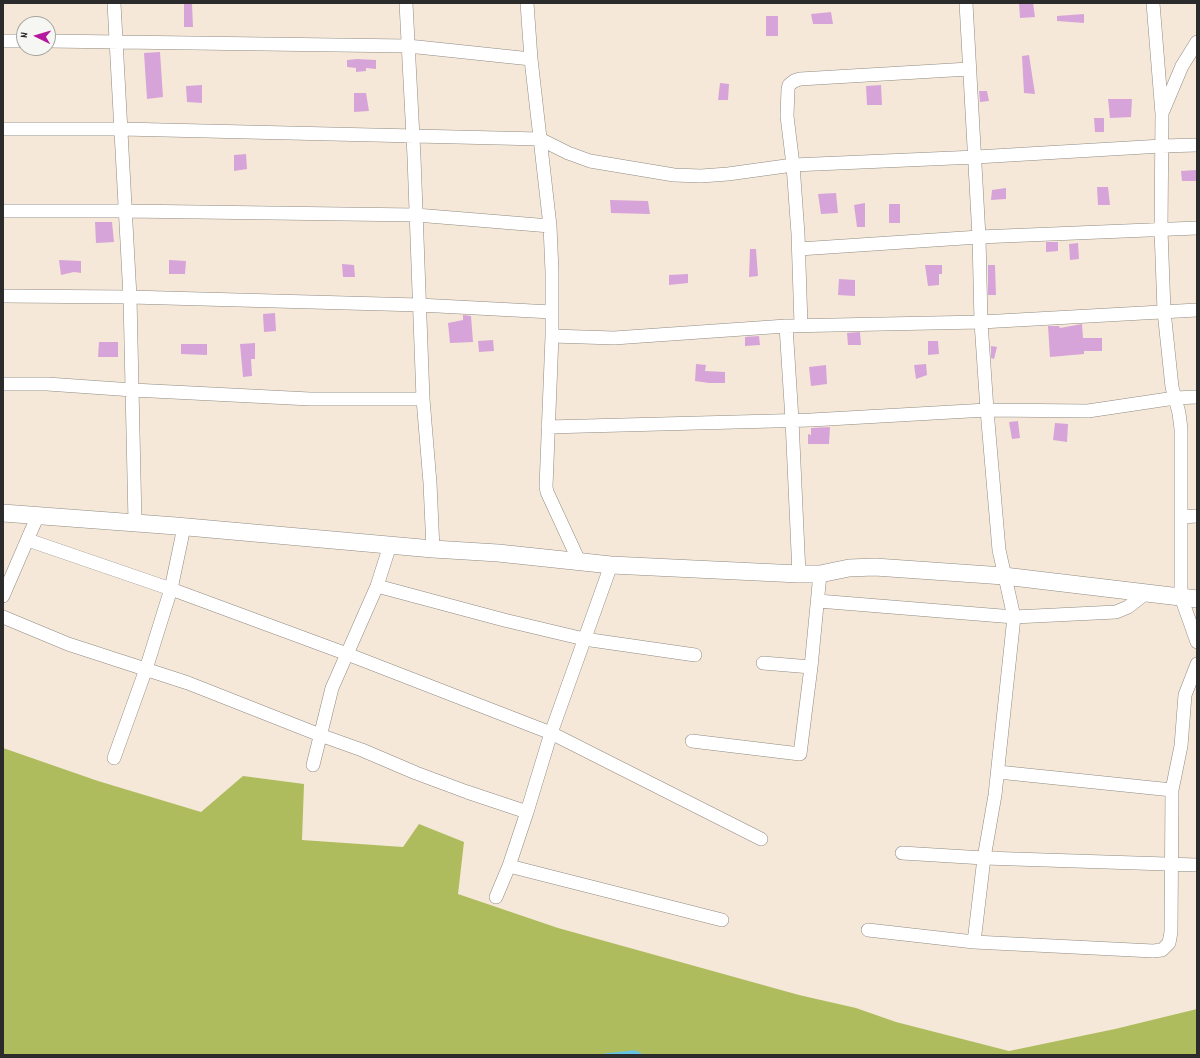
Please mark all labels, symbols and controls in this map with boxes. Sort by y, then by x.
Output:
north arrow [16,16,56,56]
text: N [17,32,33,38]

